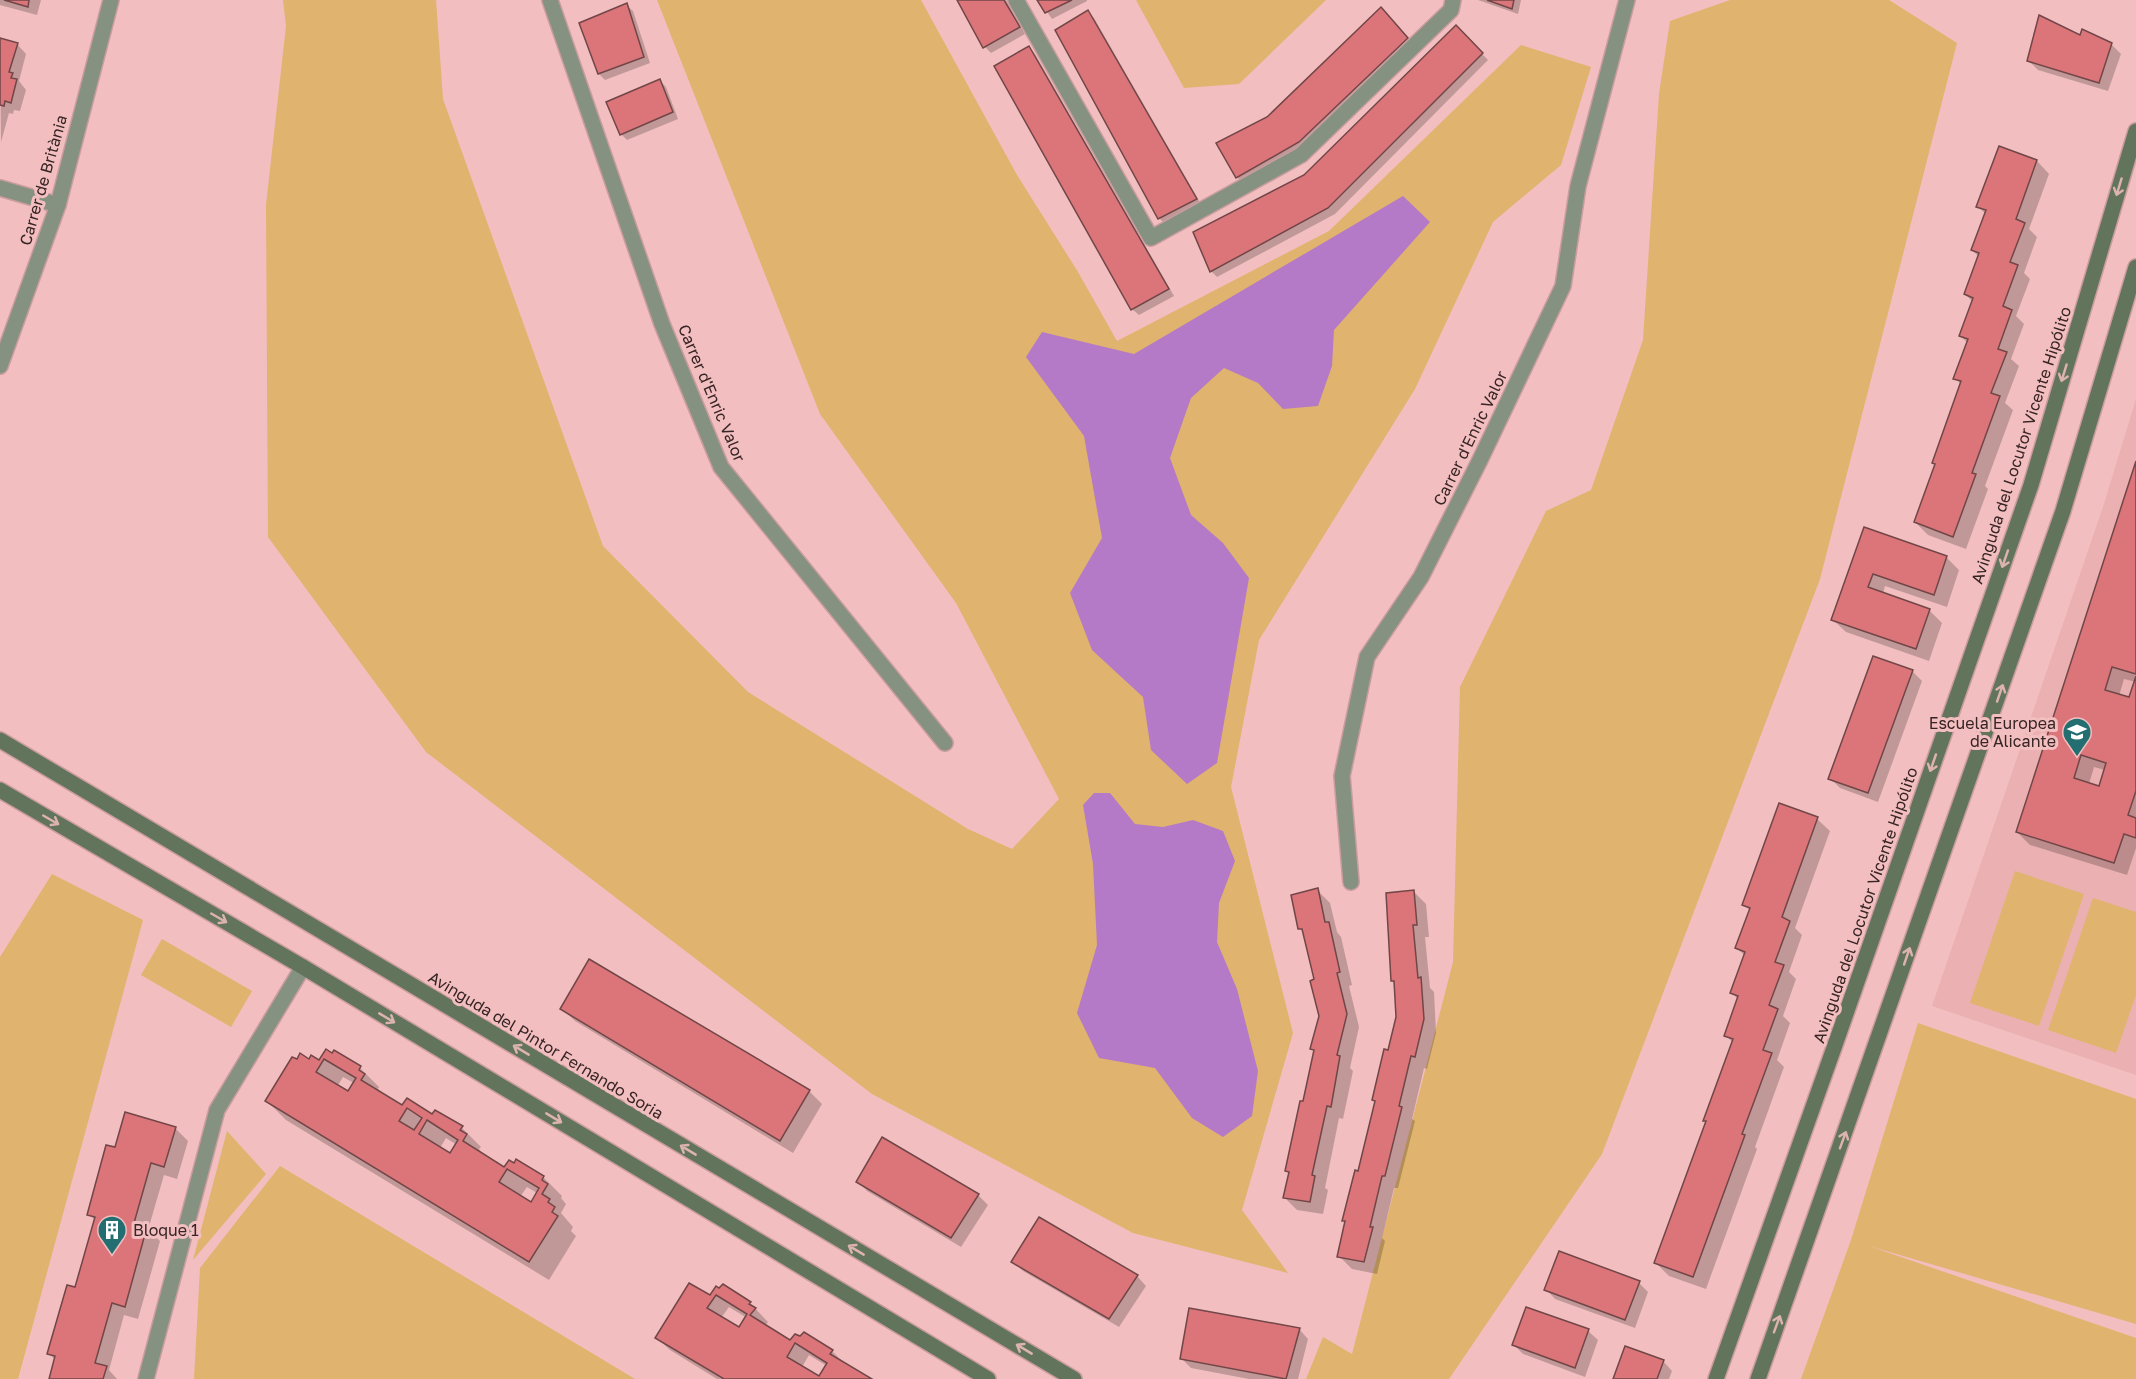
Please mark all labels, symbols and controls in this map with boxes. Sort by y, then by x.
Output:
street label: Carrer de Britània [15,112,71,248]
one-way arrow [2113,177,2124,196]
street label: Avinguda del Locutor Vicente Hipólito [1967,304,2075,586]
street label: Carrer d'Enric Valor [674,321,750,465]
one-way arrow [2058,364,2069,383]
street label: Carrer d'Enric Valor [1429,367,1511,509]
one-way arrow [1998,549,2009,568]
one-way arrow [1995,684,2006,703]
place label: Escuela Europea de Alicante [1929,713,2056,751]
school or university icon: Escuela Europea de Alicante [2061,716,2093,758]
one-way arrow [1927,753,1938,772]
street label: Avinguda del Locutor Vicente Hipólito [1808,764,1922,1046]
one-way arrow [42,814,59,826]
one-way arrow [210,912,227,924]
one-way arrow [1903,947,1914,966]
street label: Avinguda del Pintor Fernando Soria [425,967,667,1123]
one-way arrow [378,1012,395,1024]
one-way arrow [513,1044,530,1056]
one-way arrow [545,1112,562,1124]
one-way arrow [1838,1131,1849,1150]
one-way arrow [680,1144,697,1156]
building icon: Bloque 1 [96,1214,128,1256]
place label: Bloque 1 [133,1220,199,1240]
one-way arrow [848,1243,865,1255]
one-way arrow [1773,1315,1784,1334]
one-way arrow [1016,1343,1033,1355]

